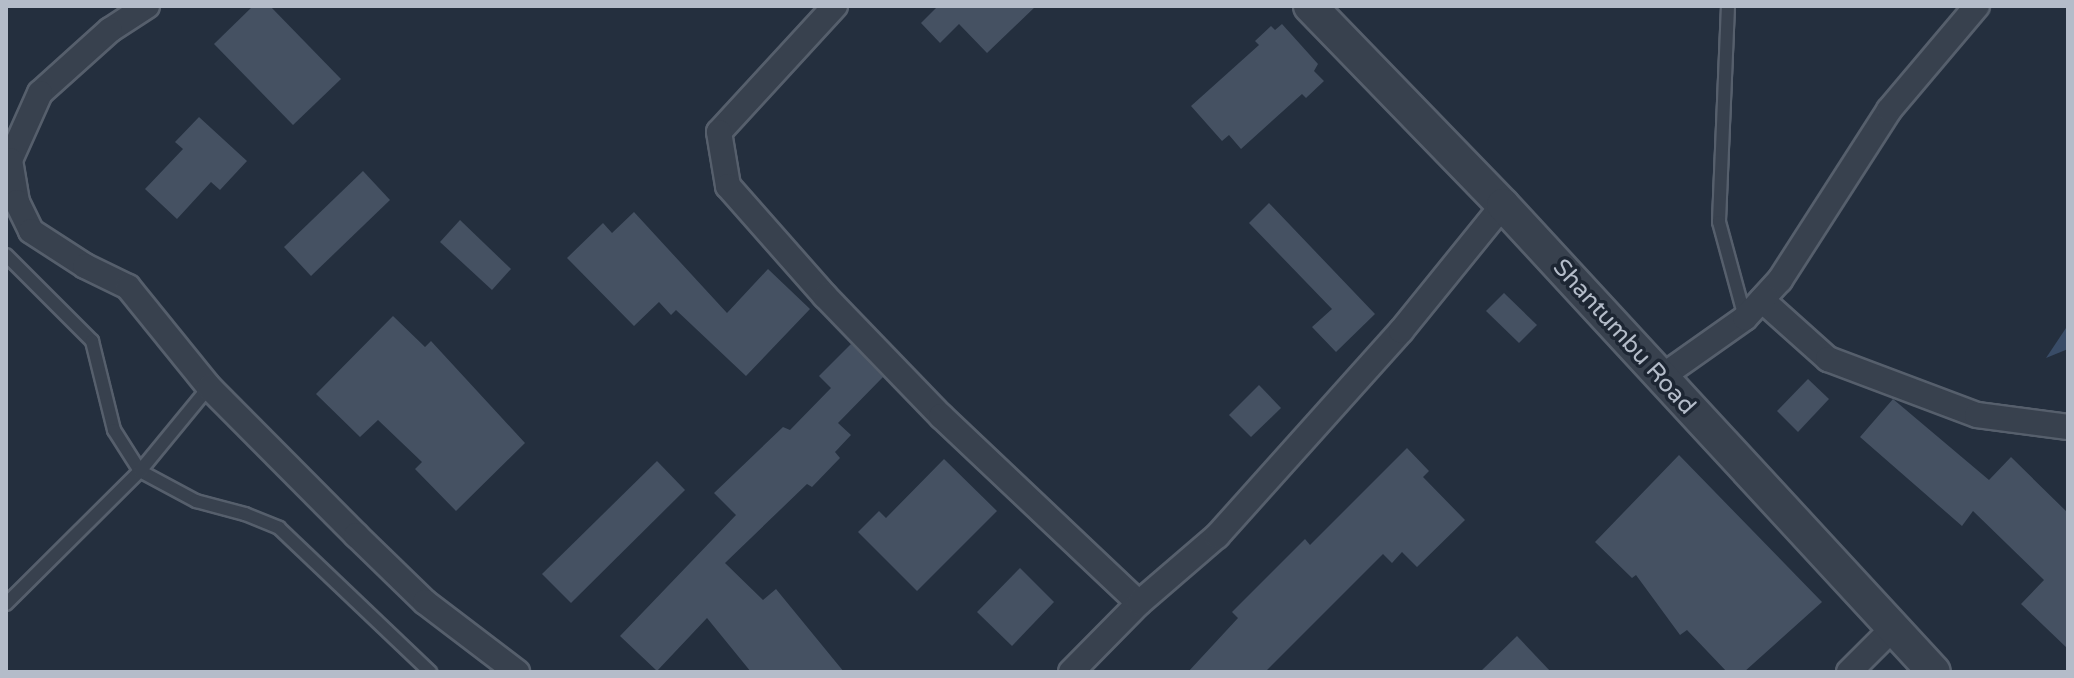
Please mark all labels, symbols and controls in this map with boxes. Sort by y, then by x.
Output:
street label: Shantumbu Road [1547,253,1701,421]

